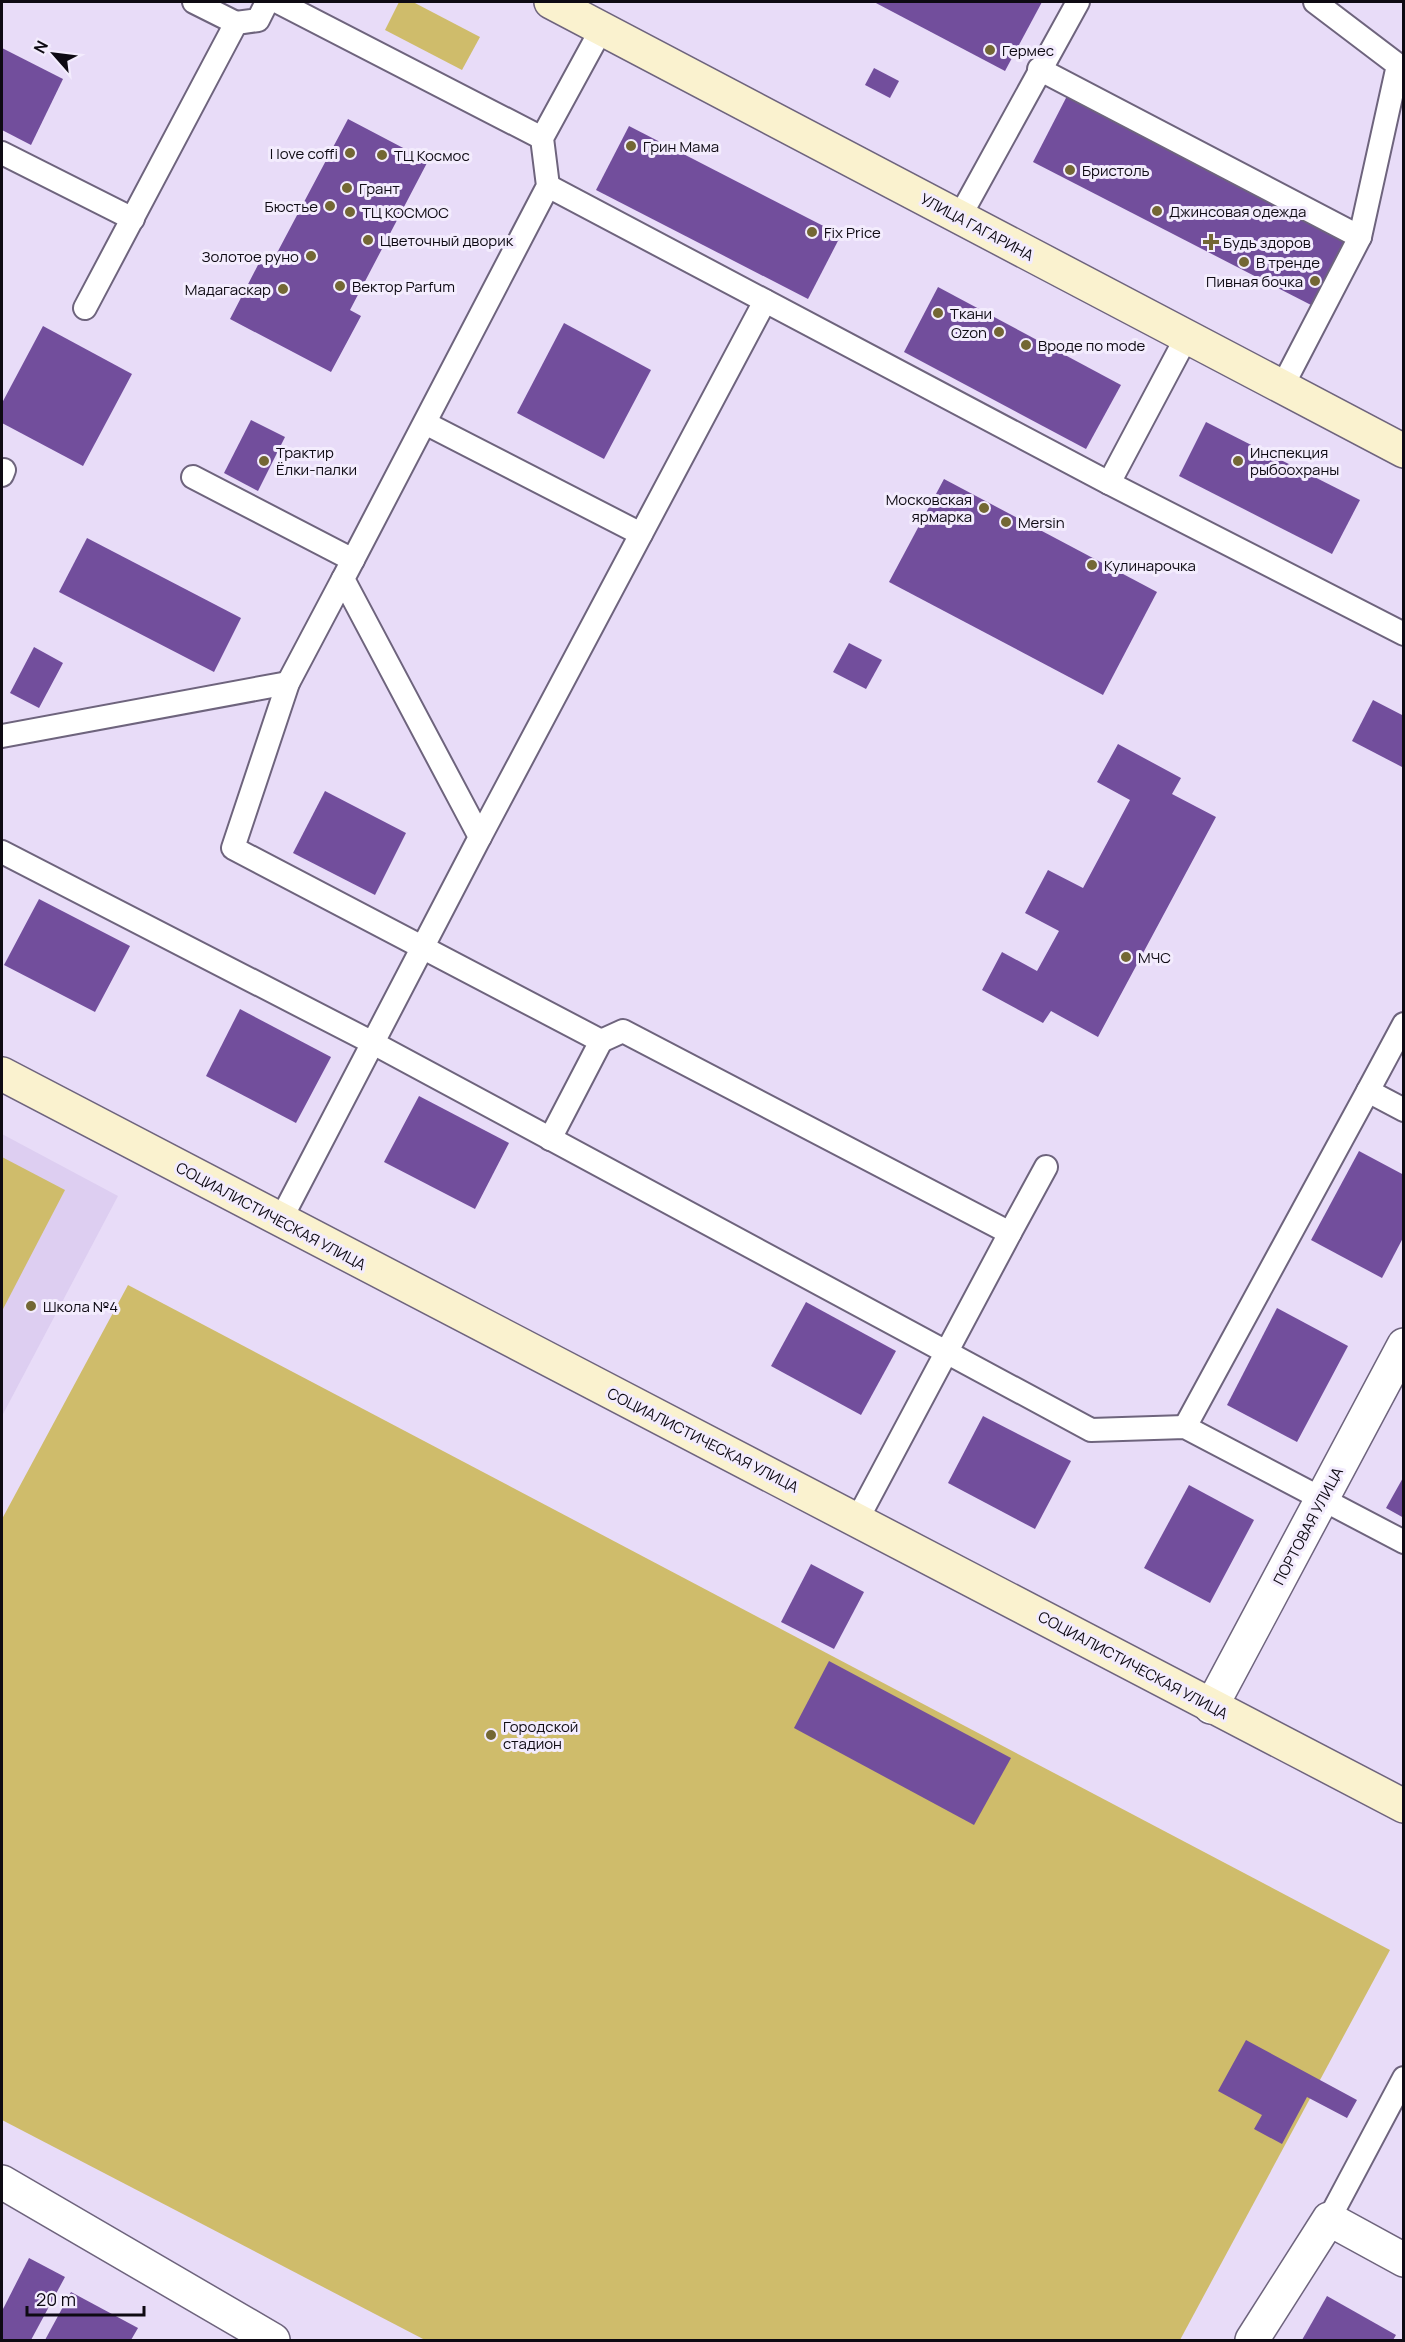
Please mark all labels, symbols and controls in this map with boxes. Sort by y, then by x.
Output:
north arrow [24,24,84,84]
text: N [28,37,53,57]
place label: Гермес [1002,40,1054,61]
marker: Гермес [983,43,997,57]
place label: Грин Мама [643,136,719,157]
marker: Грин Мама [624,139,638,153]
place label: I love coffi [270,143,338,164]
place label: ТЦ Космос [394,145,470,166]
marker: I love coffi [343,146,357,160]
marker: ТЦ Космос [375,148,389,162]
place label: Бристоль [1082,160,1150,181]
marker: Бристоль [1063,163,1077,177]
place label: Грант [359,178,400,199]
marker: Грант [340,181,354,195]
street label: УЛИЦА ГАГАРИНА [917,188,1038,266]
place label: Бюстье [265,196,318,217]
marker: Бюстье [323,199,337,213]
place label: Джинсовая одежда [1169,201,1306,222]
place label: ТЦ КОСМОС [362,202,449,223]
marker: Джинсовая одежда [1150,204,1164,218]
marker: ТЦ КОСМОС [343,205,357,219]
place label: Fix Price [824,222,881,243]
marker: Fix Price [805,225,819,239]
place label: Цветочный дворик [380,230,514,251]
place label: Будь здоров [1223,232,1311,253]
marker: Цветочный дворик [361,233,375,247]
marker: Будь здоров [1204,235,1218,249]
place label: Золотое руно [202,246,299,267]
marker: Золотое руно [304,249,318,263]
place label: В тренде [1256,252,1320,273]
marker: В тренде [1237,255,1251,269]
place label: Пивная бочка [1206,271,1303,292]
marker: Пивная бочка [1308,274,1322,288]
place label: Вектор Parfum [352,276,455,297]
place label: Мадагаскар [185,279,271,300]
marker: Вектор Parfum [333,279,347,293]
marker: Мадагаскар [276,282,290,296]
place label: Ткани [950,303,992,324]
marker: Ткани [931,306,945,320]
place label: Ozon [951,322,987,343]
marker: Ozon [992,325,1006,339]
place label: Вроде по mode [1038,335,1146,356]
marker: Вроде по mode [1019,338,1033,352]
place label: Трактир Ёлки-палки [276,442,357,480]
place label: Инспекция рыбоохраны [1250,442,1339,480]
marker: Трактир Ёлки-палки [257,454,271,468]
marker: Инспекция рыбоохраны [1231,454,1245,468]
place label: Московская ярмарка [886,489,972,527]
marker: Московская ярмарка [977,501,991,515]
place label: Mersin [1018,512,1065,533]
marker: Mersin [999,515,1013,529]
place label: Кулинарочка [1104,555,1196,576]
marker: Кулинарочка [1085,558,1099,572]
place label: МЧС [1138,947,1171,968]
marker: МЧС [1119,950,1133,964]
street label: СОЦИАЛИСТИЧЕСКАЯ УЛИЦА [172,1157,370,1275]
place label: Школа №4 [43,1296,118,1317]
marker: Школа №4 [24,1299,38,1313]
street label: СОЦИАЛИСТИЧЕСКАЯ УЛИЦА [604,1383,803,1498]
street label: ПОРТОВАЯ УЛИЦА [1268,1463,1348,1589]
street label: СОЦИАЛИСТИЧЕСКАЯ УЛИЦА [1034,1606,1232,1724]
place label: Городской стадион [503,1716,578,1754]
marker: Городской стадион [484,1728,498,1742]
scale bar [27,2279,144,2317]
text: 20 m [36,2287,76,2311]

